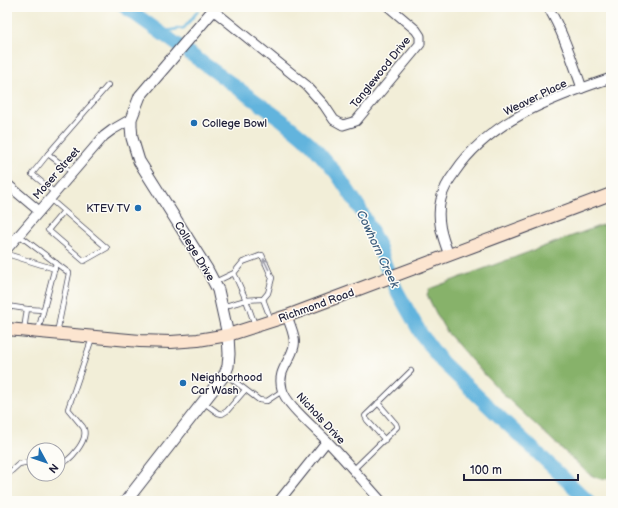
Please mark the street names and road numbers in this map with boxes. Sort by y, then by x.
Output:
street label: Tanglewood Drive [348,34,413,111]
street label: Weaver Place [502,76,569,118]
street label: Moser Street [30,144,83,202]
street label: College Drive [172,219,218,284]
street label: Richmond Road [276,286,356,325]
street label: Nichols Drive [293,390,348,447]

